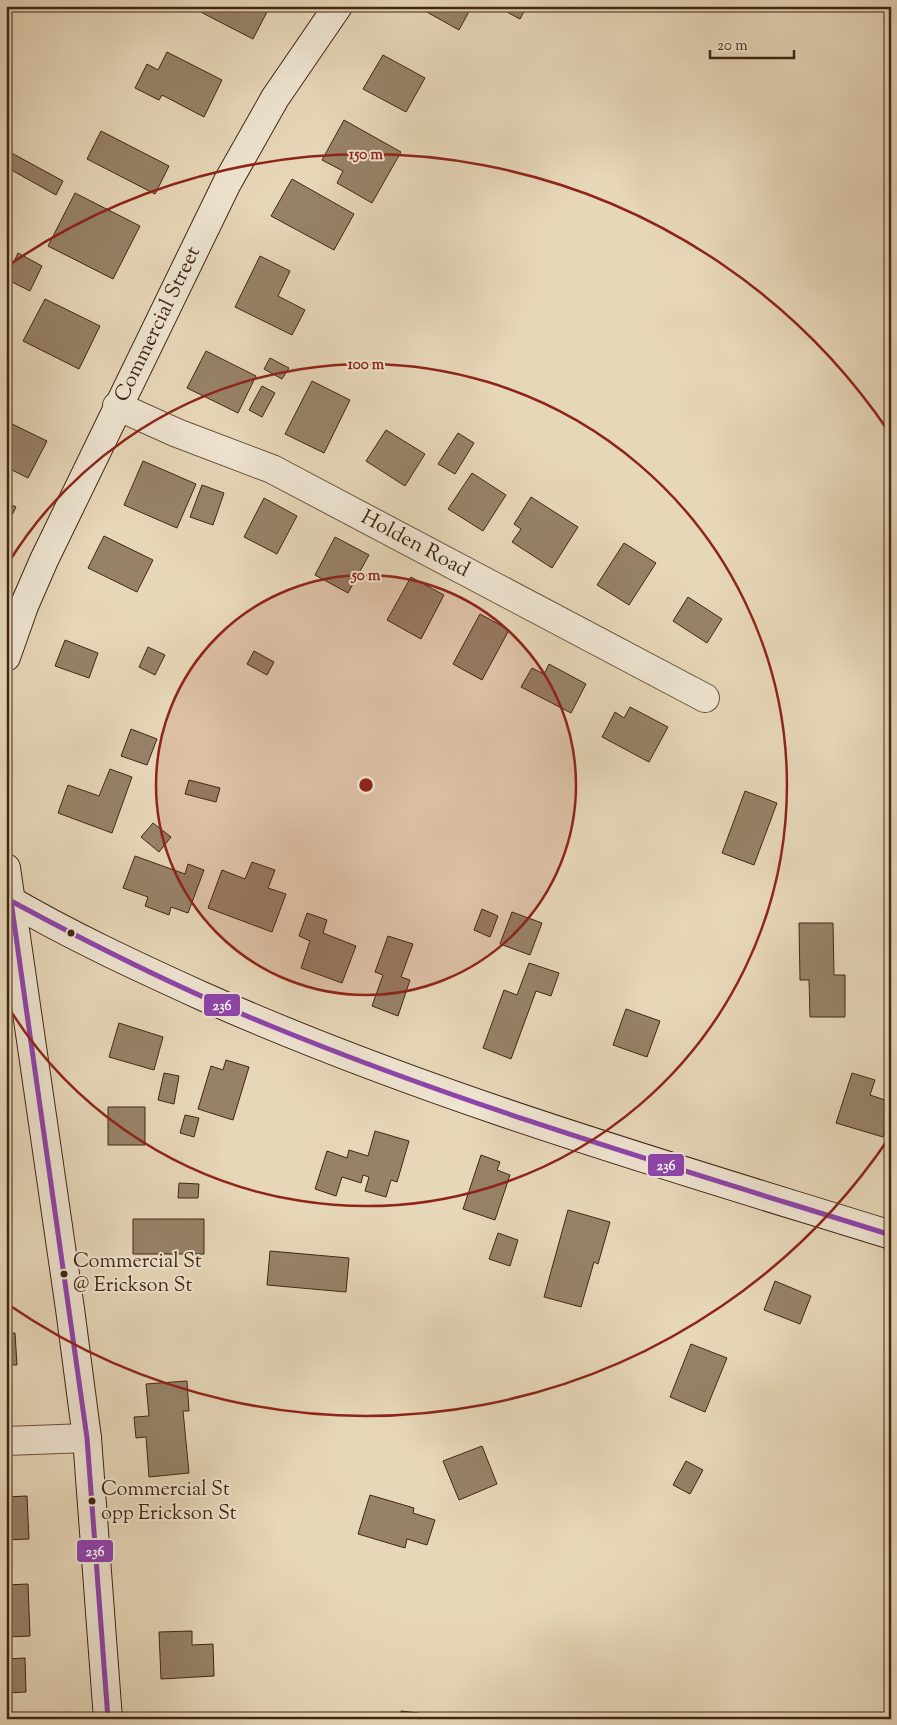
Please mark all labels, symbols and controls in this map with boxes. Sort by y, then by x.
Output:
scale bar [710,28,793,60]
text: 20 m [717,36,748,57]
text: 150 m [349,145,383,166]
street label: Commercial Street [108,242,209,407]
text: 100 m [348,355,385,376]
street label: Holden Road [355,503,475,586]
text: 50 m [351,566,381,587]
centre of rings [357,776,375,794]
unlabelled marker [66,928,76,938]
line badge: 236 [203,993,241,1017]
text: 236 [212,997,232,1017]
line badge: 236 [647,1153,685,1177]
text: 236 [656,1157,676,1177]
place label: Commercial St @ Erickson St [73,1248,202,1301]
marker: Commercial St @ Erickson St [59,1269,69,1279]
place label: Commercial St opp Erickson St [101,1476,237,1529]
marker: Commercial St opp Erickson St [87,1496,97,1506]
line badge: 236 [76,1539,114,1563]
text: 236 [85,1543,105,1563]

